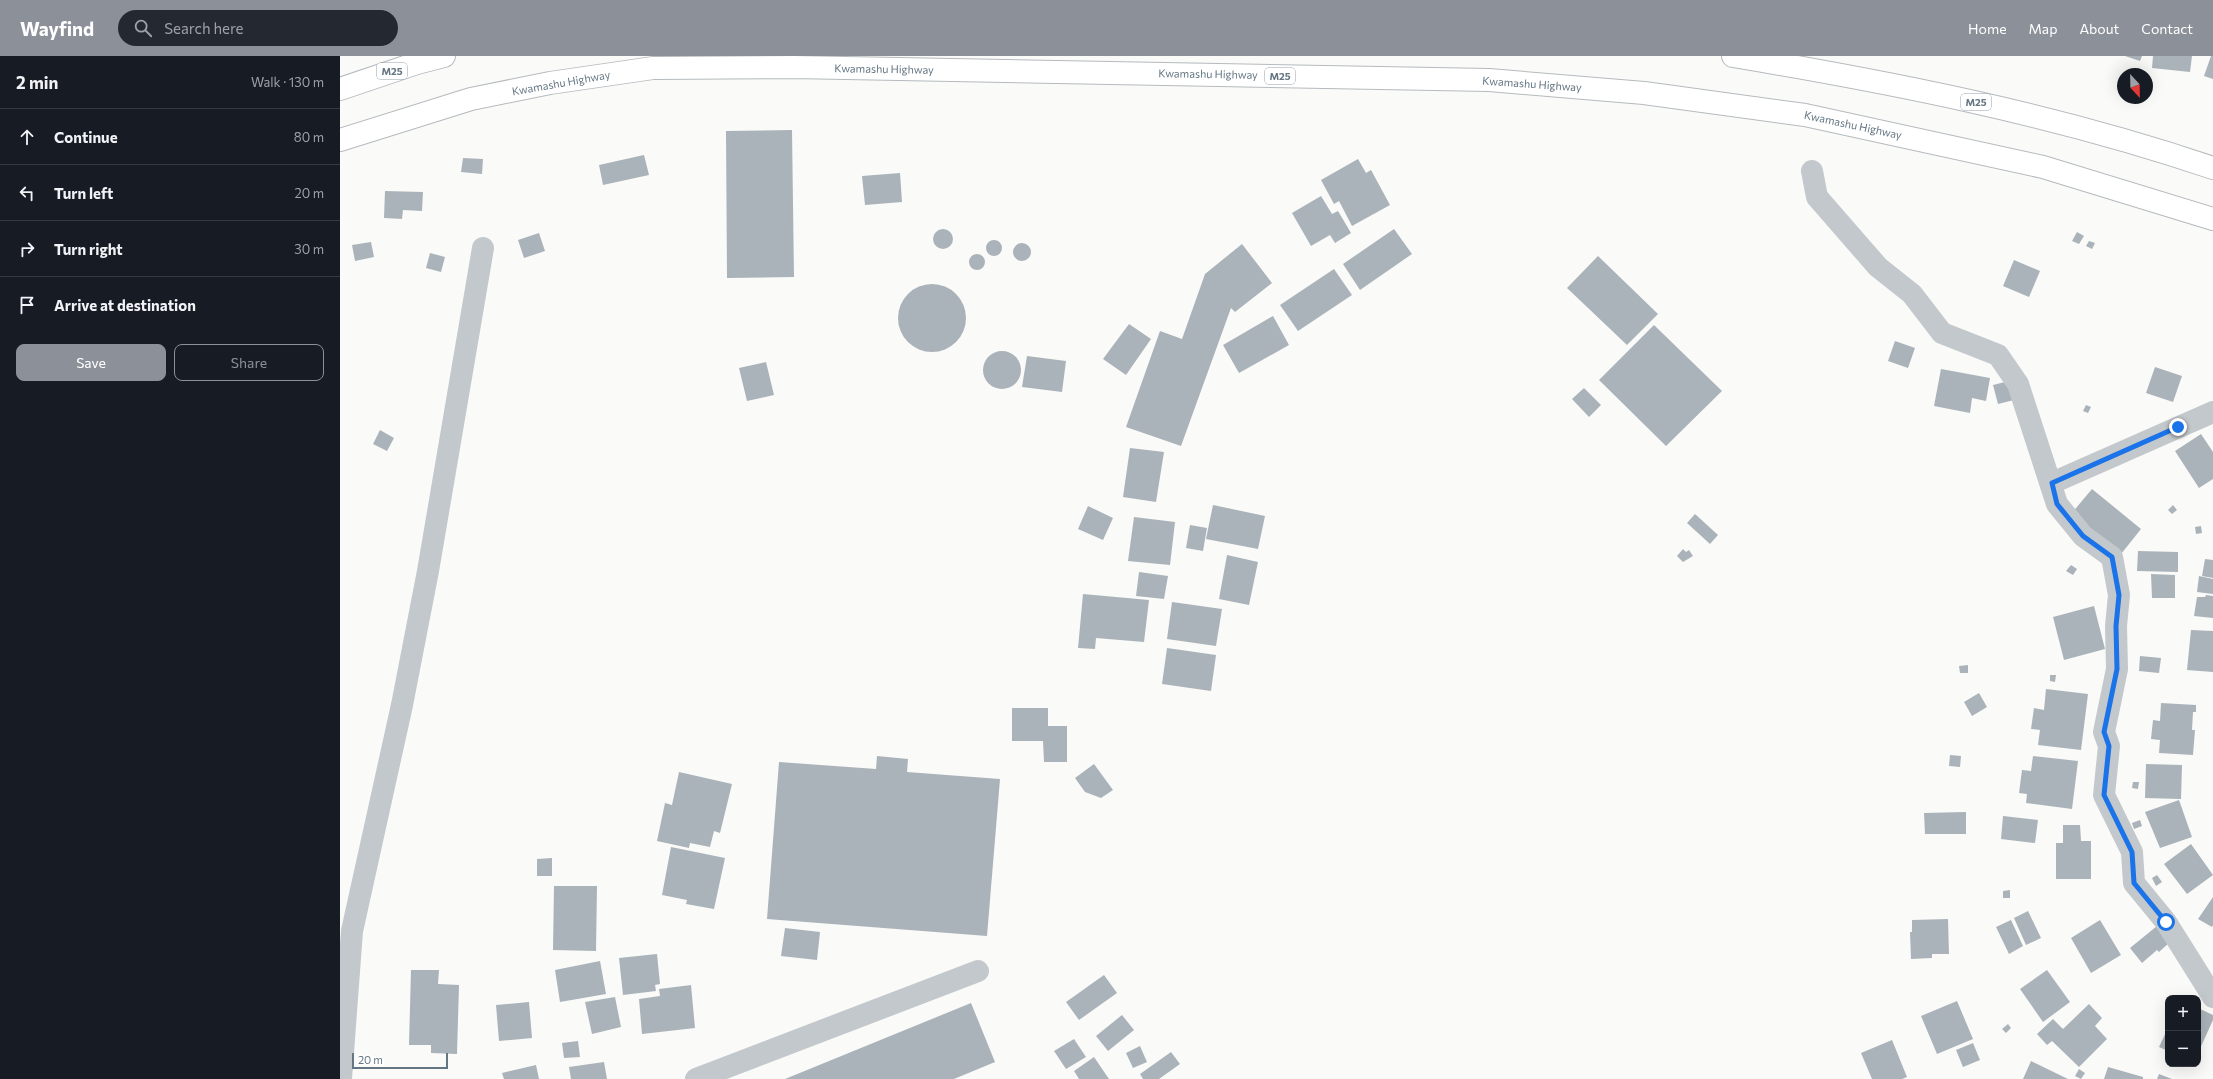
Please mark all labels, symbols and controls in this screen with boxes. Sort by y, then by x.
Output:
search box [118,10,398,46]
text: Wayfind [20,17,94,40]
icon: search [132,17,154,39]
text: Search here [164,19,244,37]
text: Home [1968,20,2007,37]
text: Map [2029,20,2057,37]
text: About [2079,20,2119,37]
text: Contact [2141,20,2193,37]
street label: Kwamashu Highway [834,61,934,76]
road number: M25 [377,63,407,79]
street label: Kwamashu Highway [1158,66,1258,81]
street label: Kwamashu Highway [511,67,611,98]
road number: M25 [1265,68,1295,84]
north arrow [2117,68,2153,104]
text: 2 min [16,72,58,93]
text: Walk · 130 m [251,74,324,90]
street label: Kwamashu Highway [1482,74,1582,93]
road number: M25 [1961,94,1991,110]
street label: Kwamashu Highway [1803,108,1903,141]
icon: ahead [16,126,38,148]
text: Continue [54,128,118,146]
text: 80 m [294,129,324,145]
icon: left [16,182,38,204]
text: Turn left [54,184,113,202]
text: 20 m [295,185,324,201]
icon: right [16,238,38,260]
text: Turn right [54,240,123,258]
text: 30 m [294,241,324,257]
icon: arrive [16,294,38,316]
text: Arrive at destination [54,296,196,314]
button: Save [16,344,166,381]
button: Share [174,344,324,381]
route end [2169,418,2187,436]
route start [2157,913,2175,931]
map controls [2165,995,2201,1067]
button: + [2165,995,2201,1031]
button: − [2165,1031,2201,1067]
scale bar [352,1051,448,1070]
text: 20 m [358,1053,383,1066]

